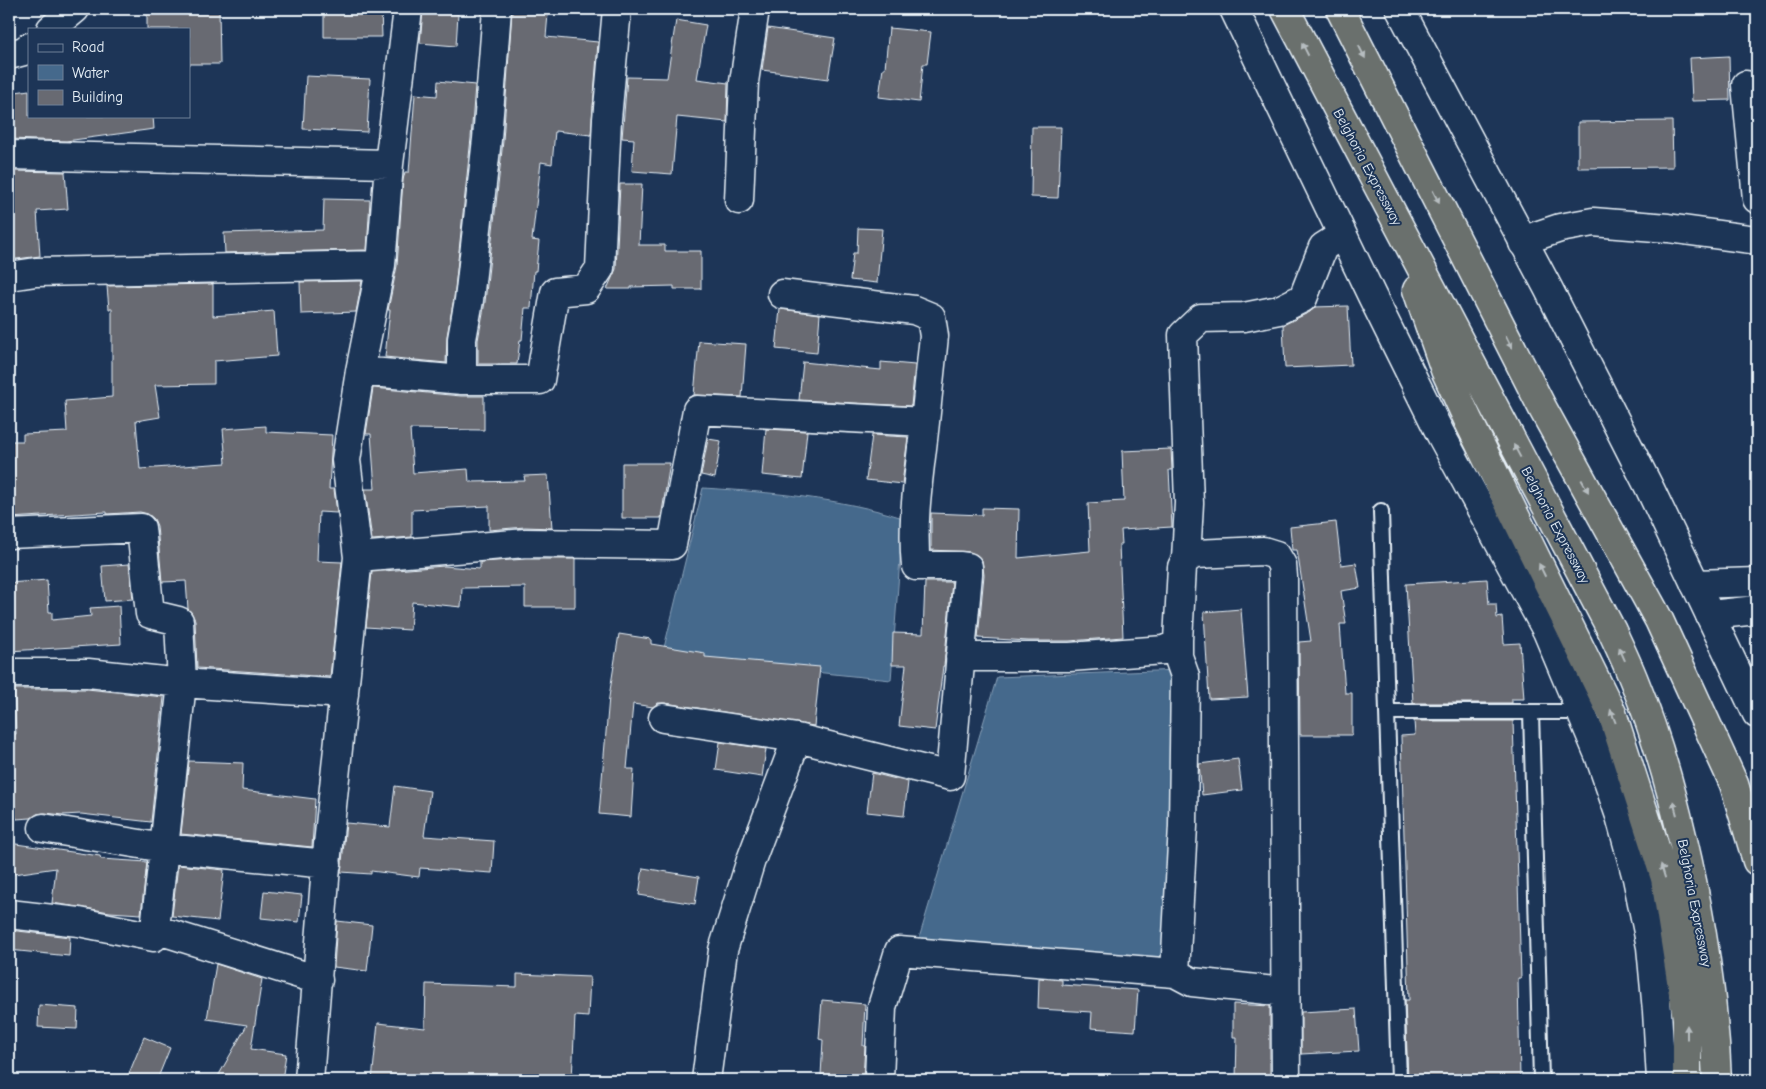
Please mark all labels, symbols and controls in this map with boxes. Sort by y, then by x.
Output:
legend [28,28,190,118]
text: Road [72,38,104,56]
one-way arrow [1301,41,1309,56]
one-way arrow [1358,45,1366,59]
text: Water [72,64,109,82]
text: Building [72,88,123,106]
street label: Belghoria Expressway [1330,106,1406,229]
one-way arrow [1432,190,1440,204]
one-way arrow [1505,335,1513,349]
one-way arrow [1513,443,1521,458]
street label: Belghoria Expressway [1518,464,1594,587]
one-way arrow [1581,478,1589,493]
one-way arrow [1537,563,1546,578]
one-way arrow [1618,647,1626,661]
one-way arrow [1609,709,1616,724]
one-way arrow [1671,800,1679,815]
street label: Belghoria Expressway [1674,838,1715,969]
one-way arrow [1658,863,1666,878]
one-way arrow [1683,1023,1691,1039]

